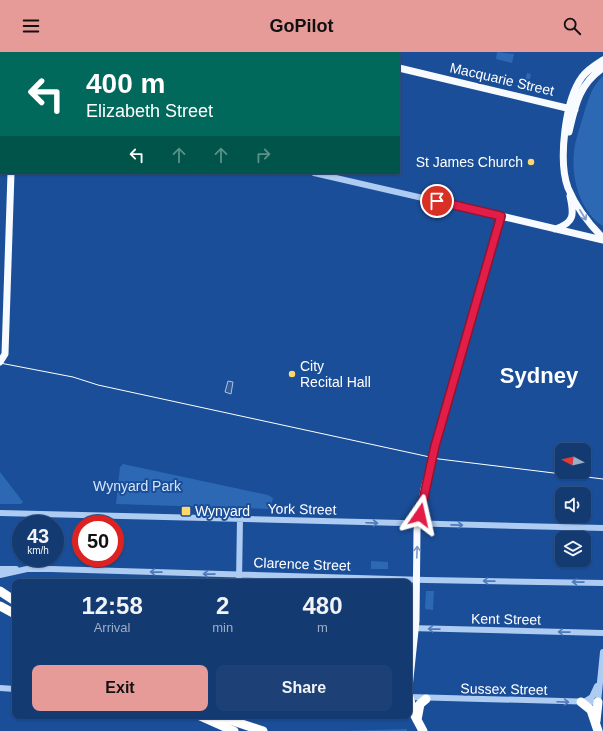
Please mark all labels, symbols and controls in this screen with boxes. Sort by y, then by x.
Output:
icon: menu [20,15,42,37]
icon: search [561,15,583,37]
text: GoPilot [270,16,334,36]
street label: Macquarie Street [448,59,556,99]
icon: left [20,68,72,120]
text: 400 m [86,68,165,99]
text: Elizabeth Street [86,101,213,121]
icon: left [126,144,148,166]
icon: ahead [168,144,190,166]
icon: ahead [210,144,232,166]
icon: right [252,144,274,166]
place label: St James Church [416,154,523,170]
marker: St James Church [526,157,536,167]
pin [420,184,454,218]
icon: arrive [426,190,448,212]
one-way arrow [580,209,588,221]
place label: City Recital Hall [300,358,371,390]
district label: Sydney [500,363,579,388]
marker: City Recital Hall [287,369,297,379]
north arrow [555,443,591,479]
map controls [555,443,591,567]
park label: Wynyard Park [93,478,182,494]
button: sound [555,487,591,523]
position arrow [399,494,441,536]
street label: York Street [267,500,337,518]
place label: Wynyard [195,503,250,519]
marker: Wynyard [180,505,192,517]
speed limit sign: 50 [72,515,124,567]
one-way arrow [365,519,378,527]
one-way arrow [450,521,463,528]
text: 43 [27,525,49,547]
button: layers [555,531,591,567]
text: km/h [27,545,49,556]
one-way arrow [413,546,421,559]
street label: Clarence Street [253,554,351,574]
one-way arrow [150,569,163,576]
one-way arrow [203,570,216,577]
one-way arrow [483,577,496,585]
one-way arrow [572,579,585,586]
text: 12:58 [81,592,143,619]
text: 2 [216,592,229,619]
text: 480 [303,592,343,619]
street label: Kent Street [471,610,541,628]
text: Arrival [94,620,131,635]
text: min [212,620,233,635]
text: m [317,620,328,635]
one-way arrow [428,625,441,633]
one-way arrow [558,628,571,636]
button: Exit [32,665,208,711]
button: Share [216,665,392,711]
street label: Sussex Street [460,680,548,698]
one-way arrow [556,698,569,706]

